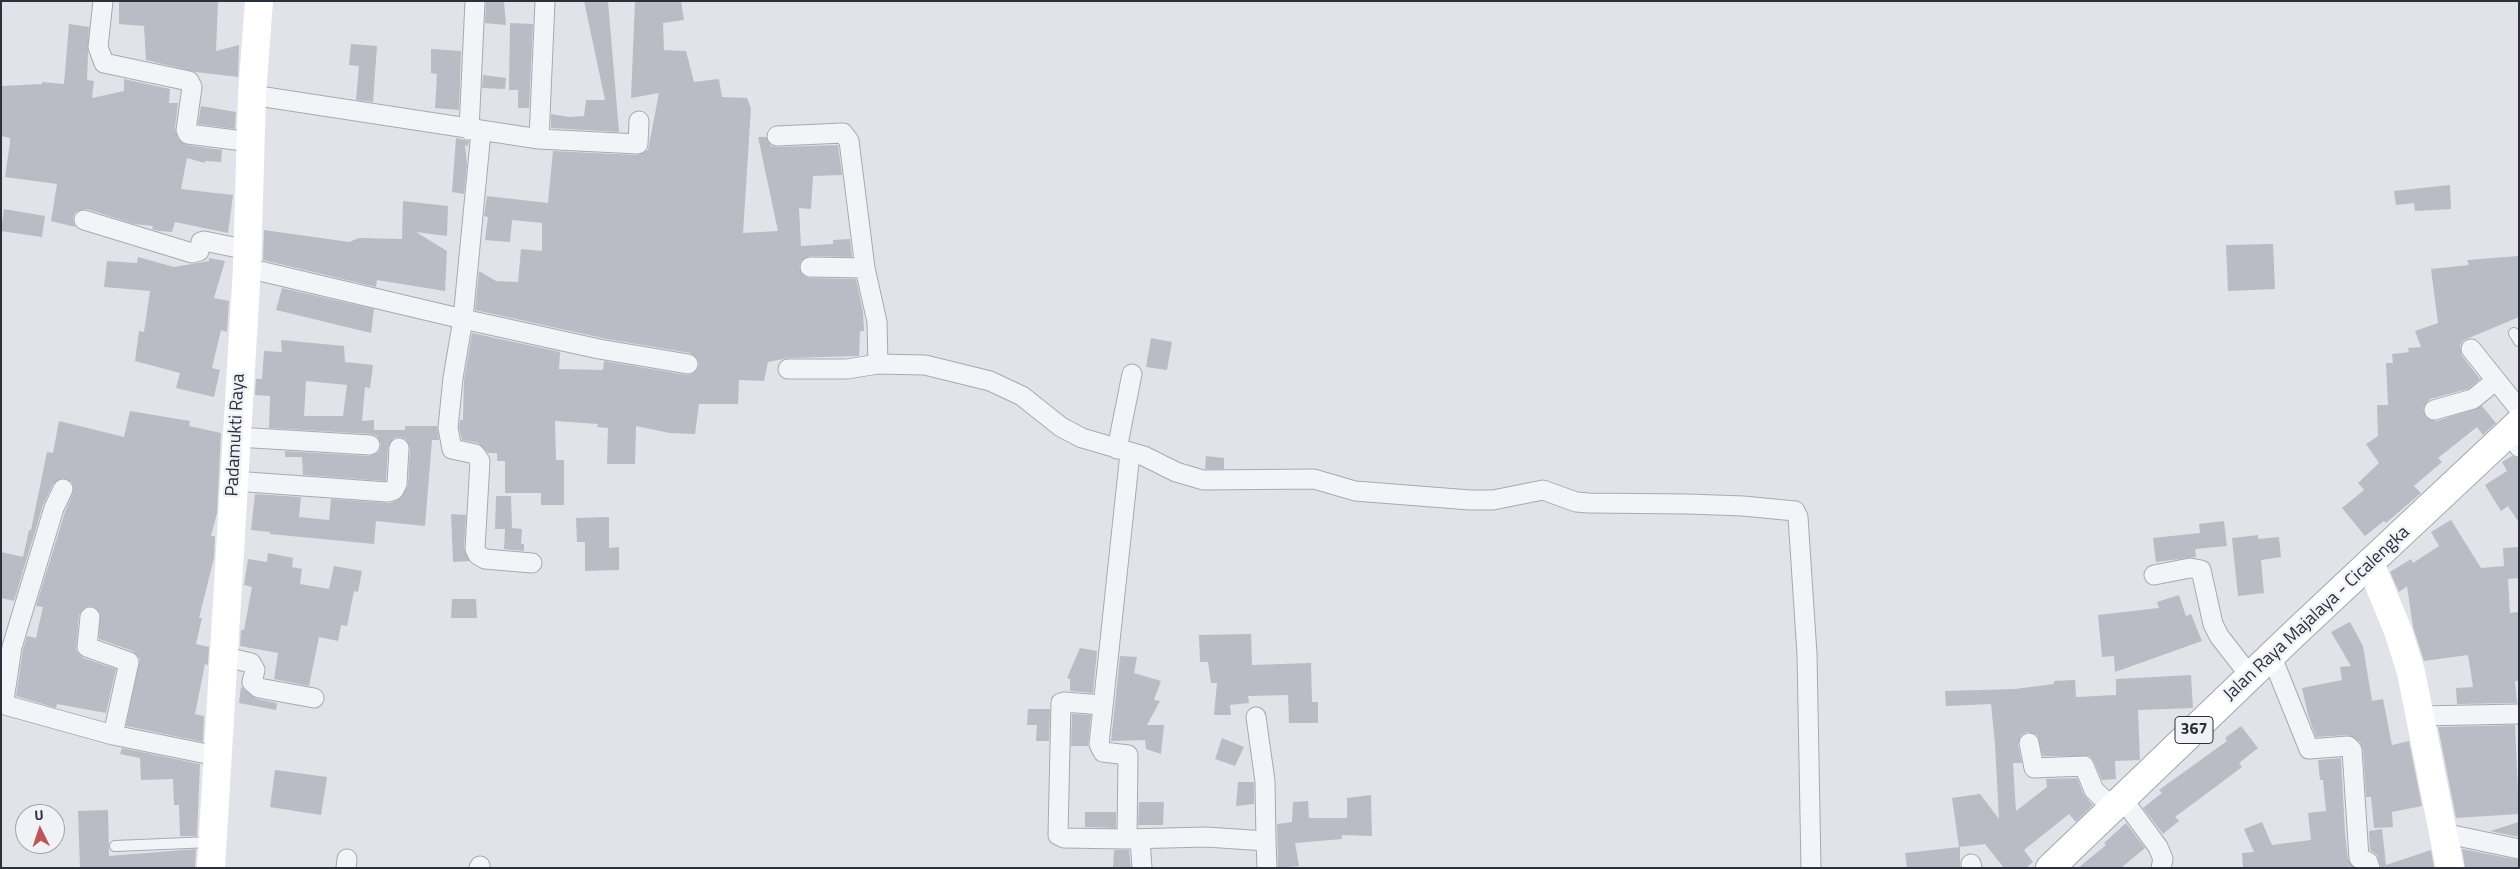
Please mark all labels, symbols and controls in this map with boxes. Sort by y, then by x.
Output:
street label: Padamukti Raya [222,373,250,497]
street label: Jalan Raya Majalaya - Cicalengka [2220,522,2414,706]
road number: 367 [2175,716,2213,744]
north arrow [15,804,65,854]
text: U [34,804,44,825]

